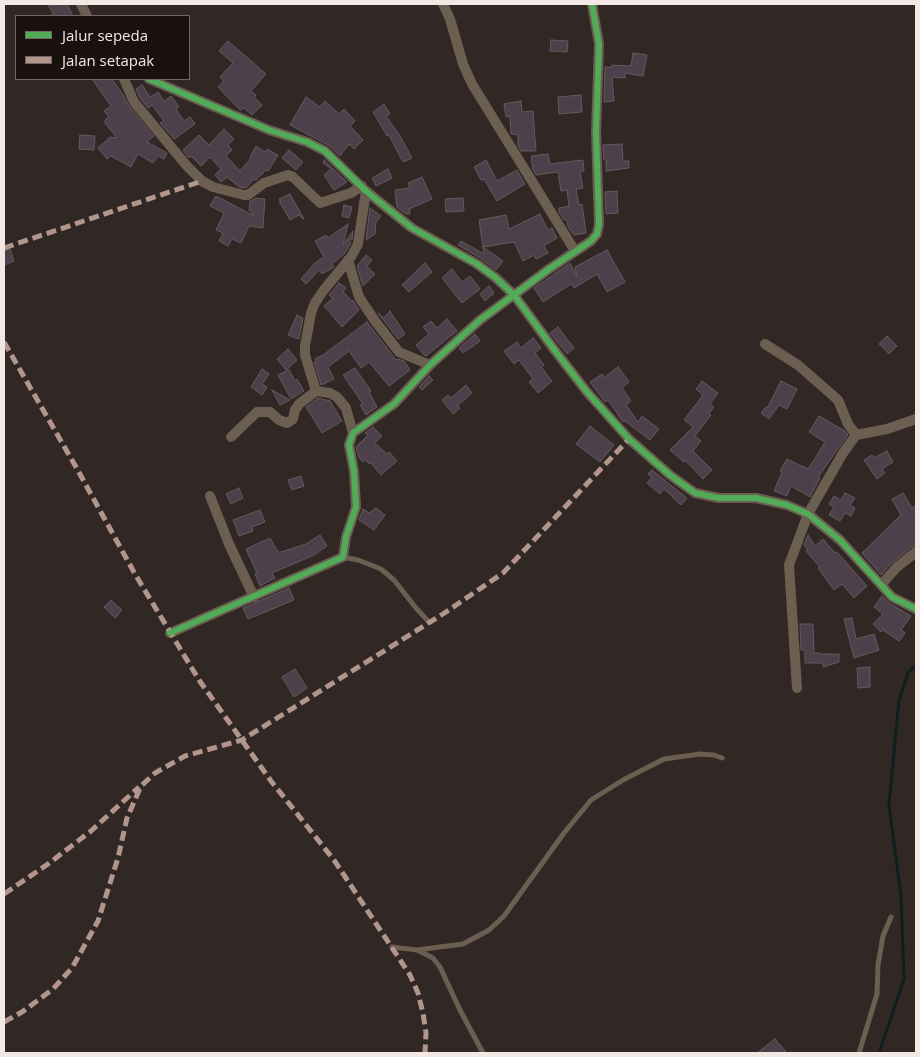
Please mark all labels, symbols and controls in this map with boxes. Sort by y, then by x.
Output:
legend [15,15,190,80]
text: Jalur sepeda [62,25,148,45]
text: Jalan setapak [62,50,154,70]

